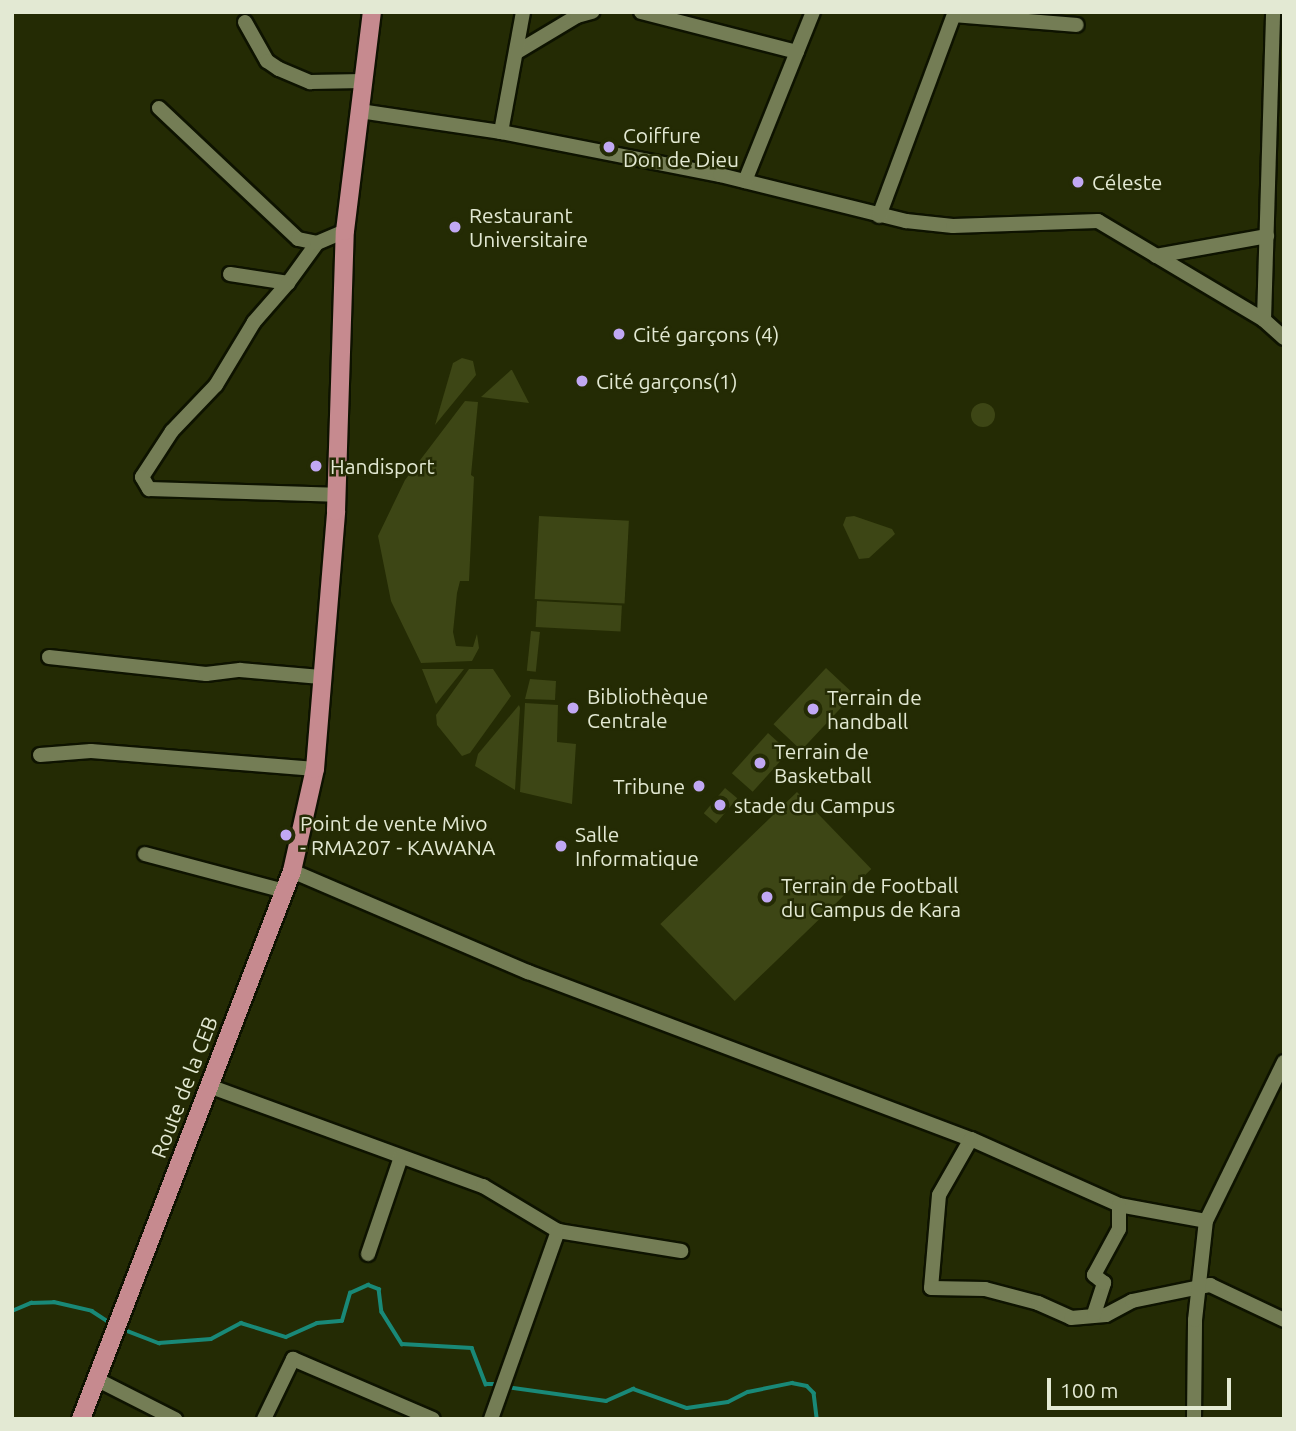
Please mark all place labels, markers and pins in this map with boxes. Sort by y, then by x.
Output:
place label: Coiffure Don de Dieu [623,122,739,172]
marker: Coiffure Don de Dieu [601,139,617,155]
place label: Céleste [1092,169,1162,195]
marker: Céleste [1070,174,1086,190]
place label: Restaurant Universitaire [469,202,588,252]
marker: Restaurant Universitaire [447,219,463,235]
place label: Cité garçons (4) [633,321,779,347]
marker: Cité garçons (4) [611,326,627,342]
place label: Cité garçons(1) [596,368,738,394]
marker: Cité garçons(1) [574,373,590,389]
place label: Handisport [330,453,435,479]
marker: Handisport [308,458,324,474]
place label: Bibliothèque Centrale [587,683,708,733]
place label: Terrain de handball [827,684,922,734]
marker: Bibliothèque Centrale [565,700,581,716]
marker: Terrain de handball [805,701,821,717]
place label: Terrain de Basketball [774,738,871,788]
marker: Terrain de Basketball [752,755,768,771]
place label: Tribune [613,773,685,799]
marker: Tribune [691,778,707,794]
place label: stade du Campus [734,792,895,818]
marker: stade du Campus [712,797,728,813]
place label: Point de vente Mivo - RMA207 - KAWANA [300,810,495,860]
place label: Salle Informatique [575,821,699,871]
marker: Point de vente Mivo - RMA207 - KAWANA [278,827,294,843]
marker: Salle Informatique [553,838,569,854]
place label: Terrain de Football du Campus de Kara [781,872,961,922]
marker: Terrain de Football du Campus de Kara [759,889,775,905]

